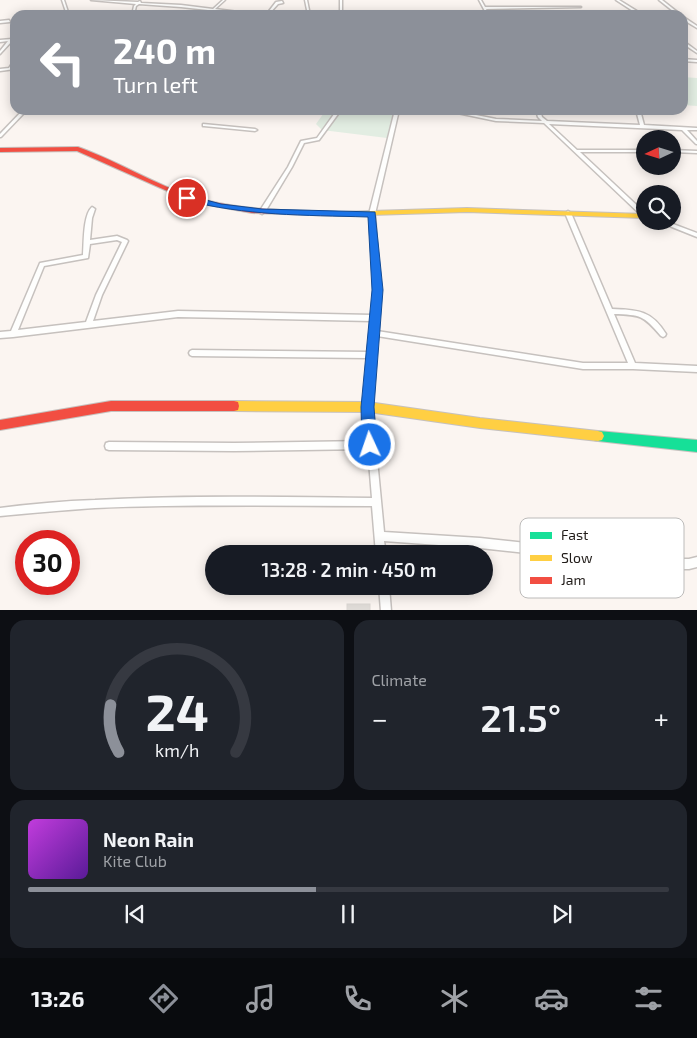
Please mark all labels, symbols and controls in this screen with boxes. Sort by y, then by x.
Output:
text: 240 m [113,29,216,71]
icon: left [30,30,95,95]
text: Turn left [113,71,198,97]
north arrow [636,130,681,175]
map controls [636,130,681,230]
pin [166,177,208,219]
icon: arrive [173,184,201,212]
button: search [636,185,681,230]
position arrow [343,418,395,470]
legend [520,518,684,598]
text: Fast [561,526,588,543]
speed limit sign: 30 [15,530,80,595]
text: Slow [561,549,593,566]
text: 13:28 · 2 min · 450 m [262,558,436,581]
text: Jam [561,571,586,588]
text: Climate [372,670,427,689]
text: 24 [145,679,208,741]
text: 21.5° [480,694,561,740]
text: − [372,701,388,735]
text: + [654,701,669,735]
text: km/h [155,739,199,761]
text: Neon Rain [103,828,194,851]
text: Kite Club [103,851,167,870]
icon: previous [121,900,149,928]
icon: pause [334,900,362,928]
icon: next [548,900,576,928]
icon: directions [146,981,181,1016]
icon: music [243,981,278,1016]
icon: phone [340,981,375,1016]
icon: climate [437,981,472,1016]
icon: car [534,981,569,1016]
icon: filters [631,981,666,1016]
text: 13:26 [31,985,84,1011]

